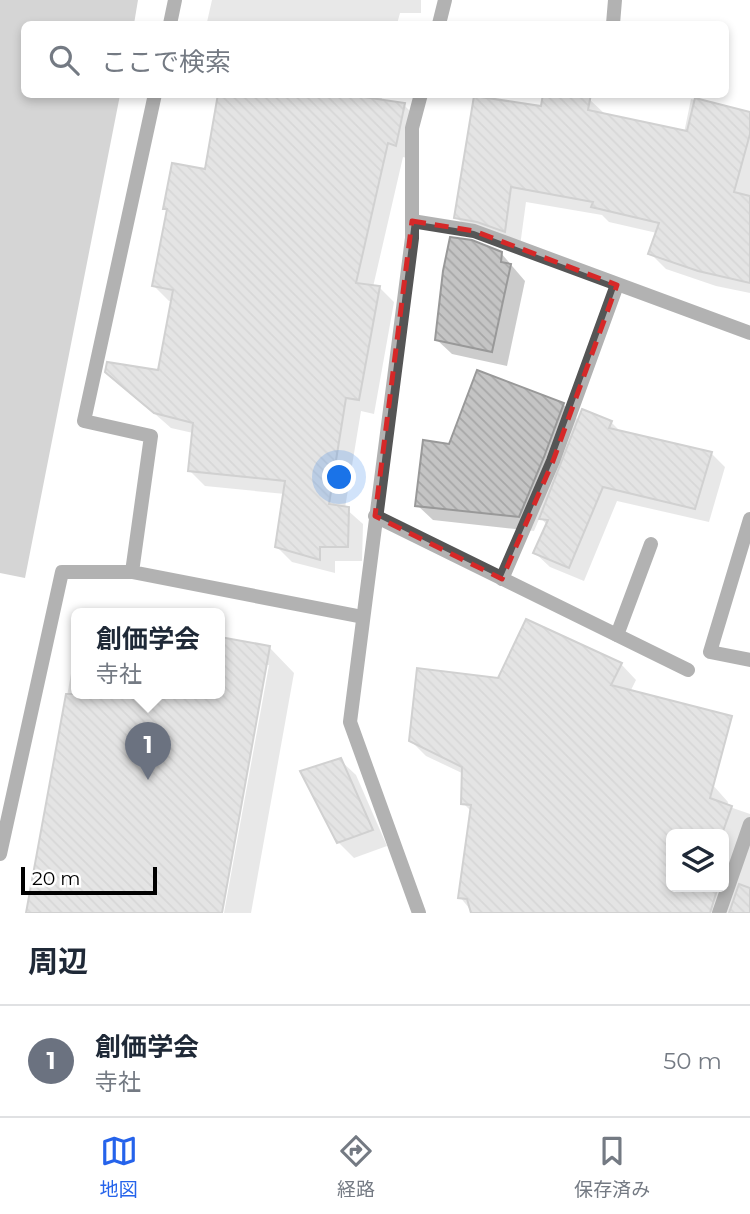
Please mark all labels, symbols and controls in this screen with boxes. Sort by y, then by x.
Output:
search box [21,21,729,98]
icon: search [45,41,83,79]
text: ここで検索 [101,46,231,78]
your location [322,460,356,494]
popup [71,608,225,699]
text: 創価学会 [96,623,200,655]
text: 寺社 [96,660,142,688]
pin: 1 [125,722,171,780]
map controls [666,829,729,892]
button: layers [666,829,729,892]
scale bar [21,864,158,896]
text: 20 m [32,867,80,890]
text: 周辺 [28,943,88,980]
text: 創価学会 [95,1031,199,1063]
text: 1 [46,1047,56,1075]
text: 50 m [663,1047,722,1075]
text: 寺社 [95,1068,141,1096]
tab: 地図 [100,1132,138,1201]
tab: 経路 [337,1132,375,1201]
tab: 保存済み [574,1132,650,1201]

